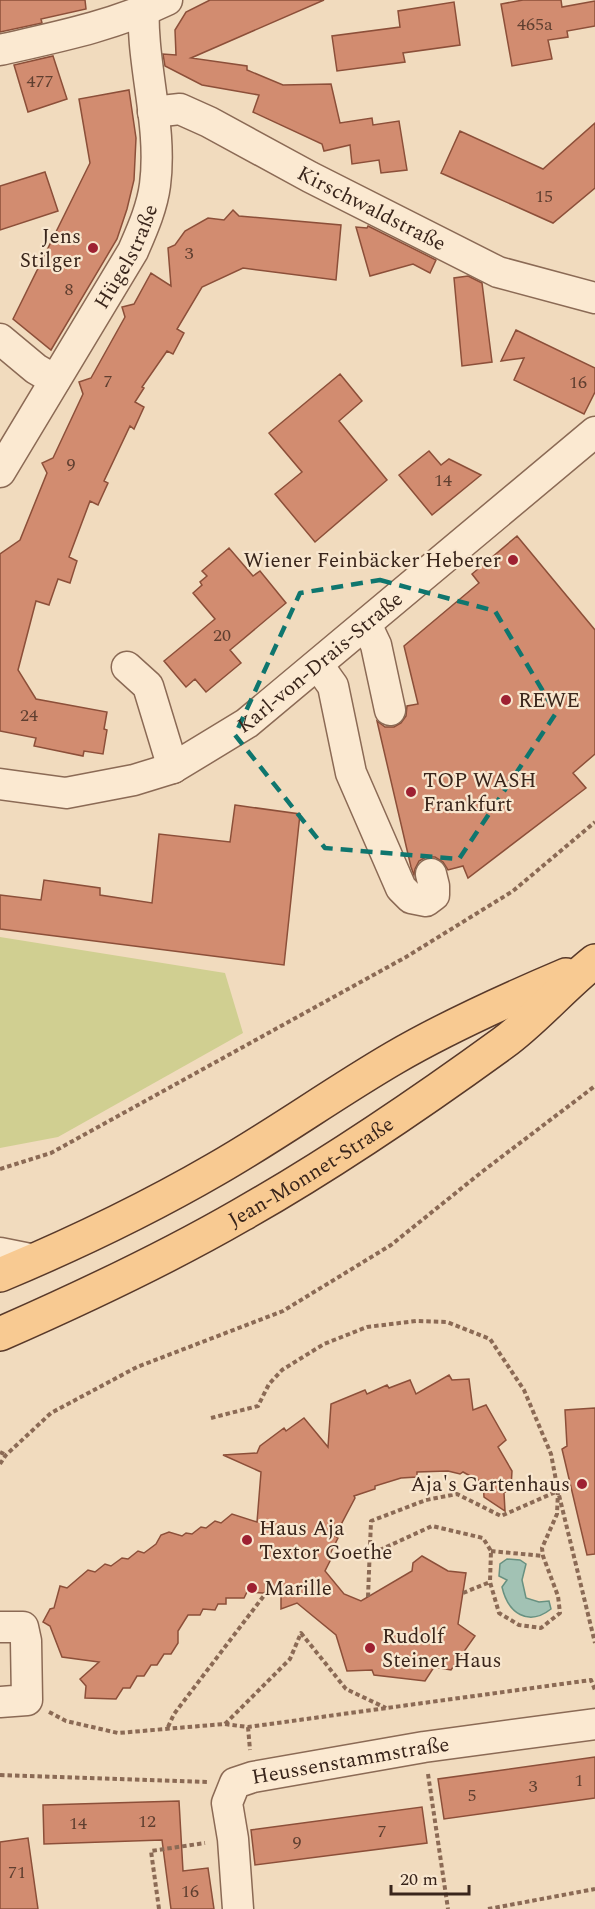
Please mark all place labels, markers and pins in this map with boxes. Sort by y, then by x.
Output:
place label: Jens Stilger [20,221,81,277]
marker: Jens Stilger [86,241,100,255]
place label: Wiener Feinbäcker Heberer [244,545,501,577]
marker: Wiener Feinbäcker Heberer [506,553,520,567]
place label: REWE [518,685,580,717]
marker: REWE [499,693,513,707]
place label: TOP WASH Frankfurt [423,765,536,821]
marker: TOP WASH Frankfurt [404,785,418,799]
place label: Aja's Gartenhaus [410,1469,570,1501]
marker: Aja's Gartenhaus [575,1477,589,1491]
place label: Haus Aja Textor Goethe [259,1513,392,1569]
marker: Haus Aja Textor Goethe [240,1533,254,1547]
place label: Marille [264,1573,332,1605]
marker: Marille [245,1581,259,1595]
place label: Rudolf Steiner Haus [382,1621,502,1677]
marker: Rudolf Steiner Haus [363,1641,377,1655]

